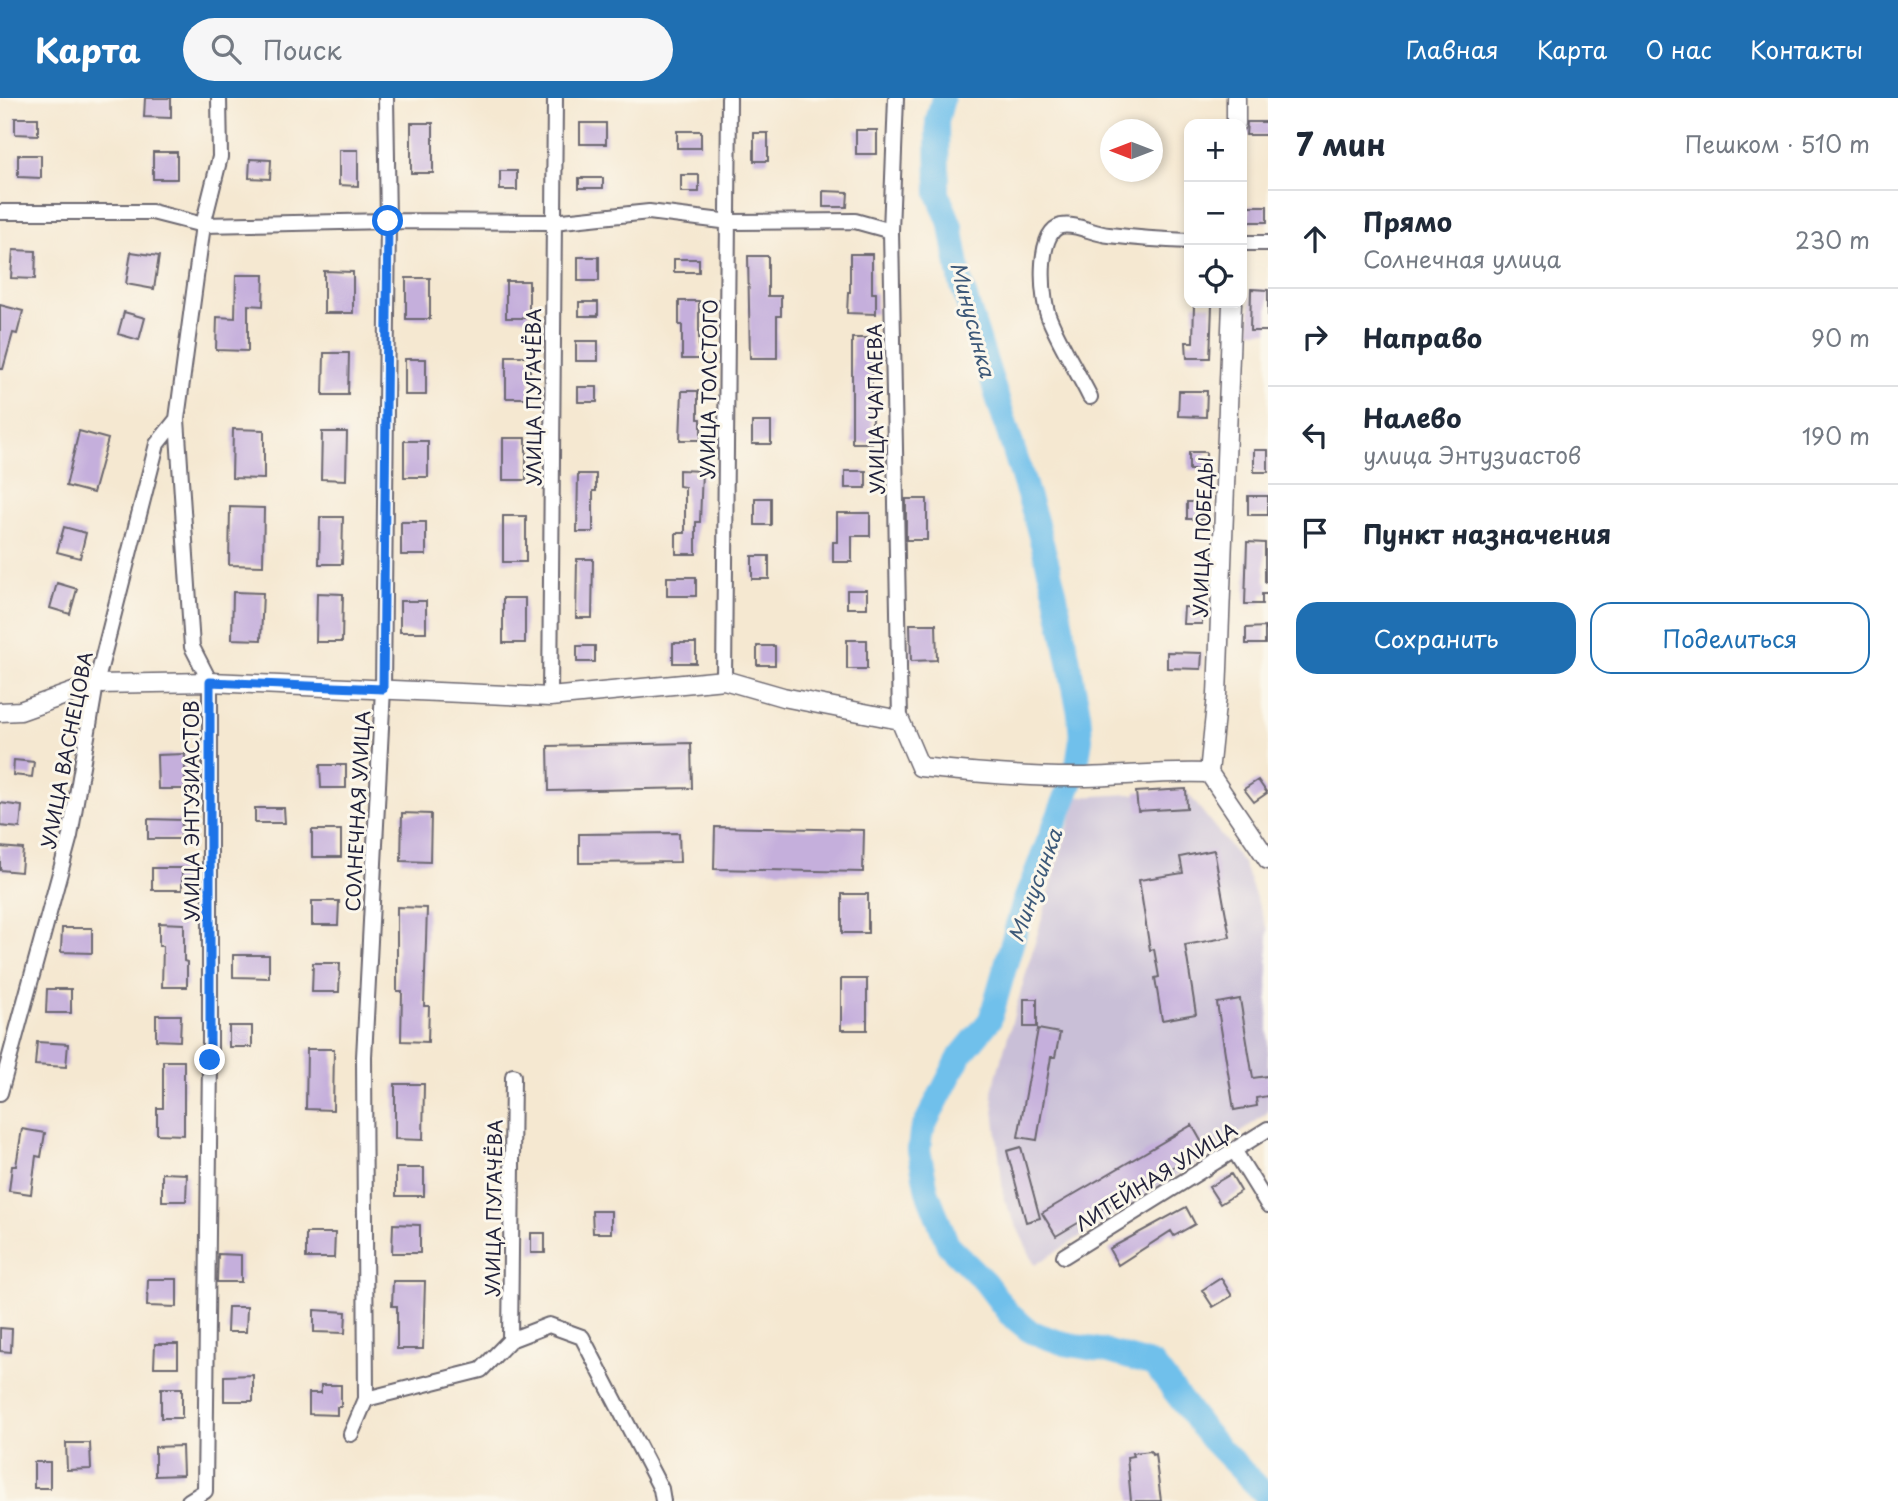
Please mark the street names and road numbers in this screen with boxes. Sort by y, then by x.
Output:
street label: УЛИЦА ТОЛСТОГО [692,299,724,479]
street label: УЛИЦА ПУГАЧЁВА [519,308,547,486]
street label: УЛИЦА ЧАПАЕВА [860,323,890,495]
street label: УЛИЦА ПОБЕДЫ [1185,456,1219,618]
street label: УЛИЦА ВАСНЕЦОВА [33,649,99,851]
street label: УЛИЦА ЭНТУЗИАСТОВ [177,700,205,922]
street label: СОЛНЕЧНАЯ УЛИЦА [338,710,376,912]
street label: ЛИТЕЙНАЯ УЛИЦА [1070,1115,1242,1237]
street label: УЛИЦА ПУГАЧЁВА [477,1119,509,1297]

